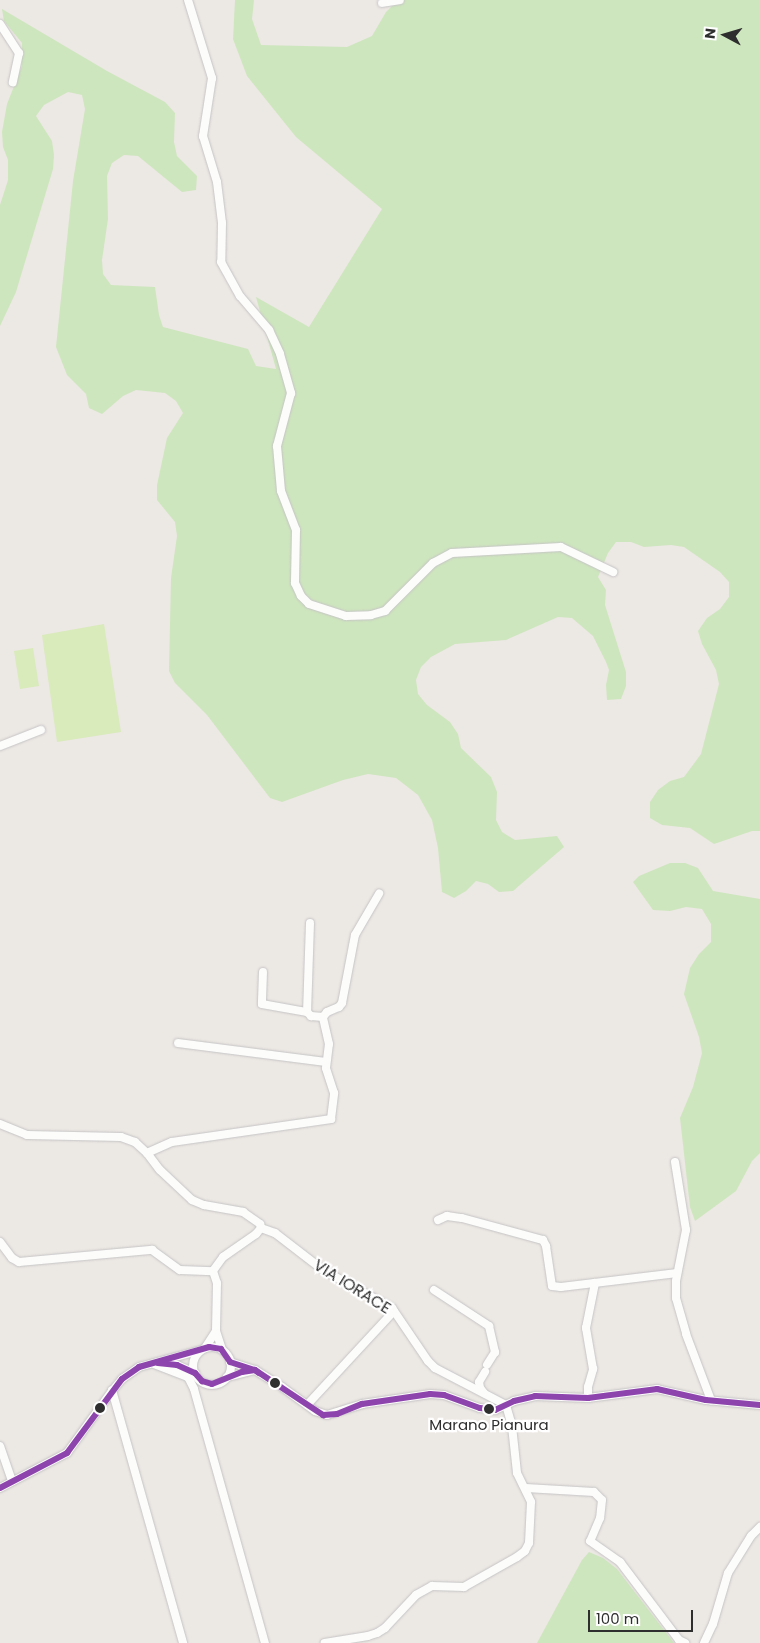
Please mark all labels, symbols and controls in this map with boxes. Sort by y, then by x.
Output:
north arrow [700,10,750,60]
text: N [700,27,721,40]
street label: VIA IORACE [310,1256,394,1318]
unlabelled marker [270,1378,280,1388]
unlabelled marker [95,1403,105,1413]
marker: Marano Pianura [484,1404,494,1414]
place label: Marano Pianura [429,1416,549,1434]
scale bar [590,1600,695,1632]
text: 100 m [596,1608,639,1629]

